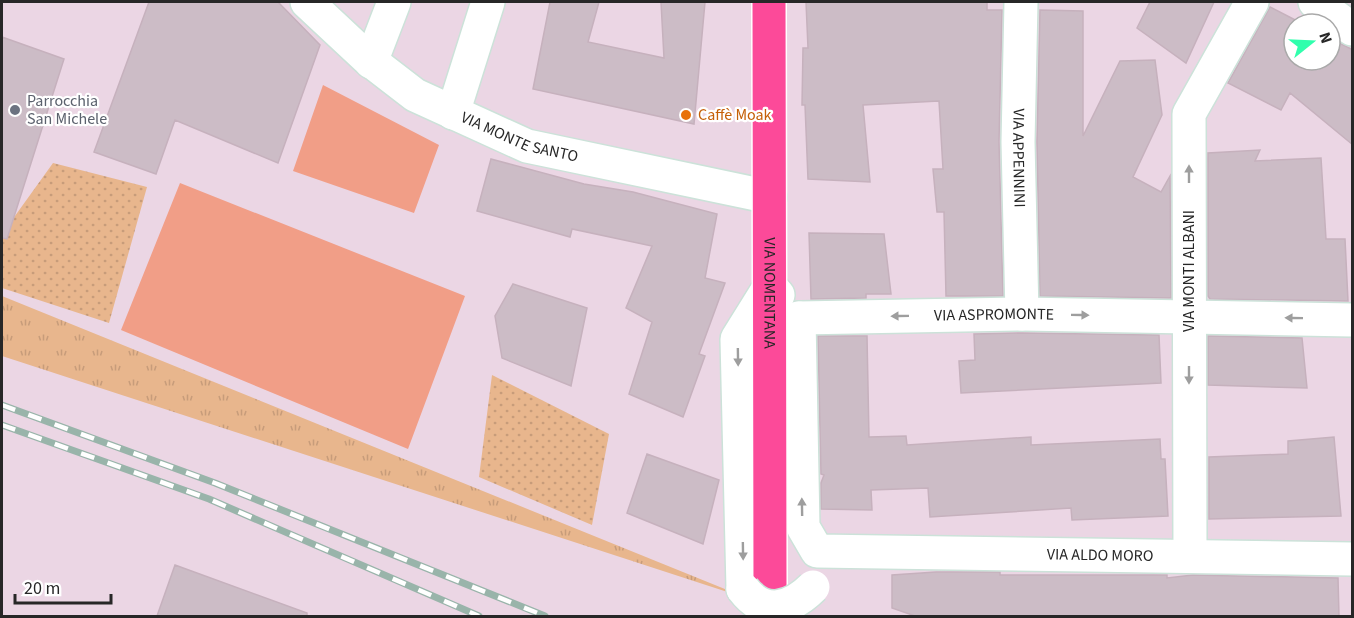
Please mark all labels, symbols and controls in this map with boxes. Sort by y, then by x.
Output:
north arrow [1282,12,1342,72]
text: N [1313,29,1337,46]
place label: Parrocchia San Michele [27,90,107,130]
marker: Parrocchia San Michele [8,103,22,117]
place label: Caffè Moak [698,104,772,126]
street label: VIA MONTE SANTO [457,106,580,167]
marker: Caffè Moak [679,108,693,122]
street label: VIA APPENNINI [1007,108,1031,208]
one-way arrow [1184,165,1194,184]
street label: VIA MONTI ALBANI [1178,210,1200,332]
street label: VIA NOMENTANA [758,237,781,349]
street label: VIA ASPROMONTE [934,303,1054,327]
one-way arrow [1071,310,1090,320]
one-way arrow [891,312,910,321]
one-way arrow [1285,314,1304,323]
one-way arrow [733,347,742,366]
one-way arrow [1184,366,1194,385]
one-way arrow [798,498,807,517]
one-way arrow [738,542,747,561]
street label: VIA ALDO MORO [1047,543,1154,567]
scale bar [15,567,111,605]
text: 20 m [24,576,60,601]

